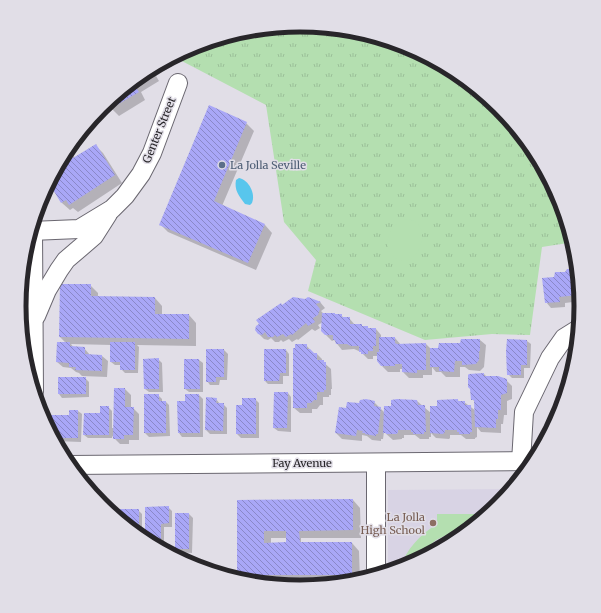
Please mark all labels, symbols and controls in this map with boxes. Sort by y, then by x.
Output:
street label: Genter Street [139,94,179,165]
place label: La Jolla Seville [230,158,306,172]
marker: La Jolla Seville [217,160,227,170]
street label: Fay Avenue [272,456,332,470]
place label: La Jolla High School [361,510,426,537]
marker: La Jolla High School [428,518,438,528]

